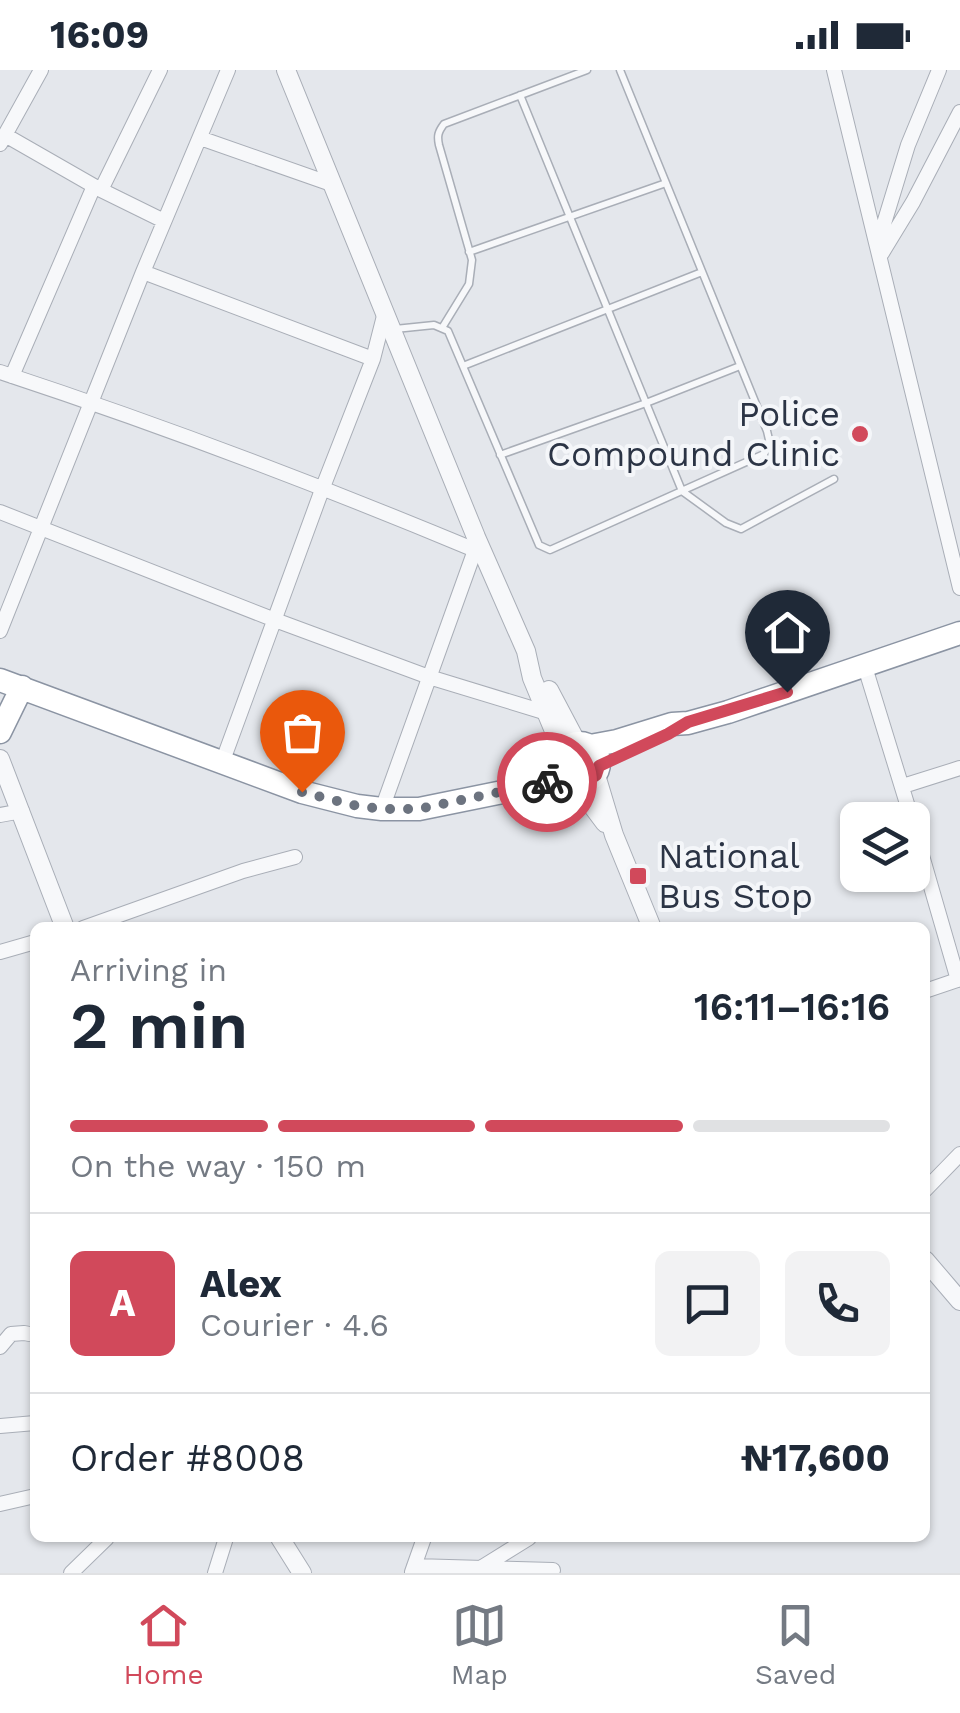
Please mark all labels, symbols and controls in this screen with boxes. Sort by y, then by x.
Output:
text: 16:09 [50,13,149,57]
place label: Police Compound Clinic [547,393,840,475]
marker: Police Compound Clinic [849,423,871,445]
pin [745,590,830,693]
icon: home [760,605,815,660]
pin [260,690,345,793]
icon: bag [275,705,330,760]
courier [497,732,597,832]
icon: bike [520,755,575,810]
map controls [840,802,930,892]
button: layers [840,802,930,892]
place label: National Bus Stop [658,835,813,917]
marker: National Bus Stop [627,865,649,887]
text: Arriving in [70,951,227,989]
text: 16:11–16:16 [694,985,890,1029]
text: 2 min [70,988,248,1064]
text: On the way · 150 m [70,1147,366,1185]
button: chat [655,1251,760,1356]
button: phone [785,1251,890,1356]
text: Alex [200,1262,282,1306]
text: A [110,1281,135,1325]
text: Courier · 4.6 [200,1306,389,1344]
text: Order #8008 [70,1436,305,1480]
text: ₦17,600 [741,1436,890,1480]
tab: Home [124,1598,204,1691]
tab: Map [451,1598,508,1691]
tab: Saved [755,1598,836,1691]

